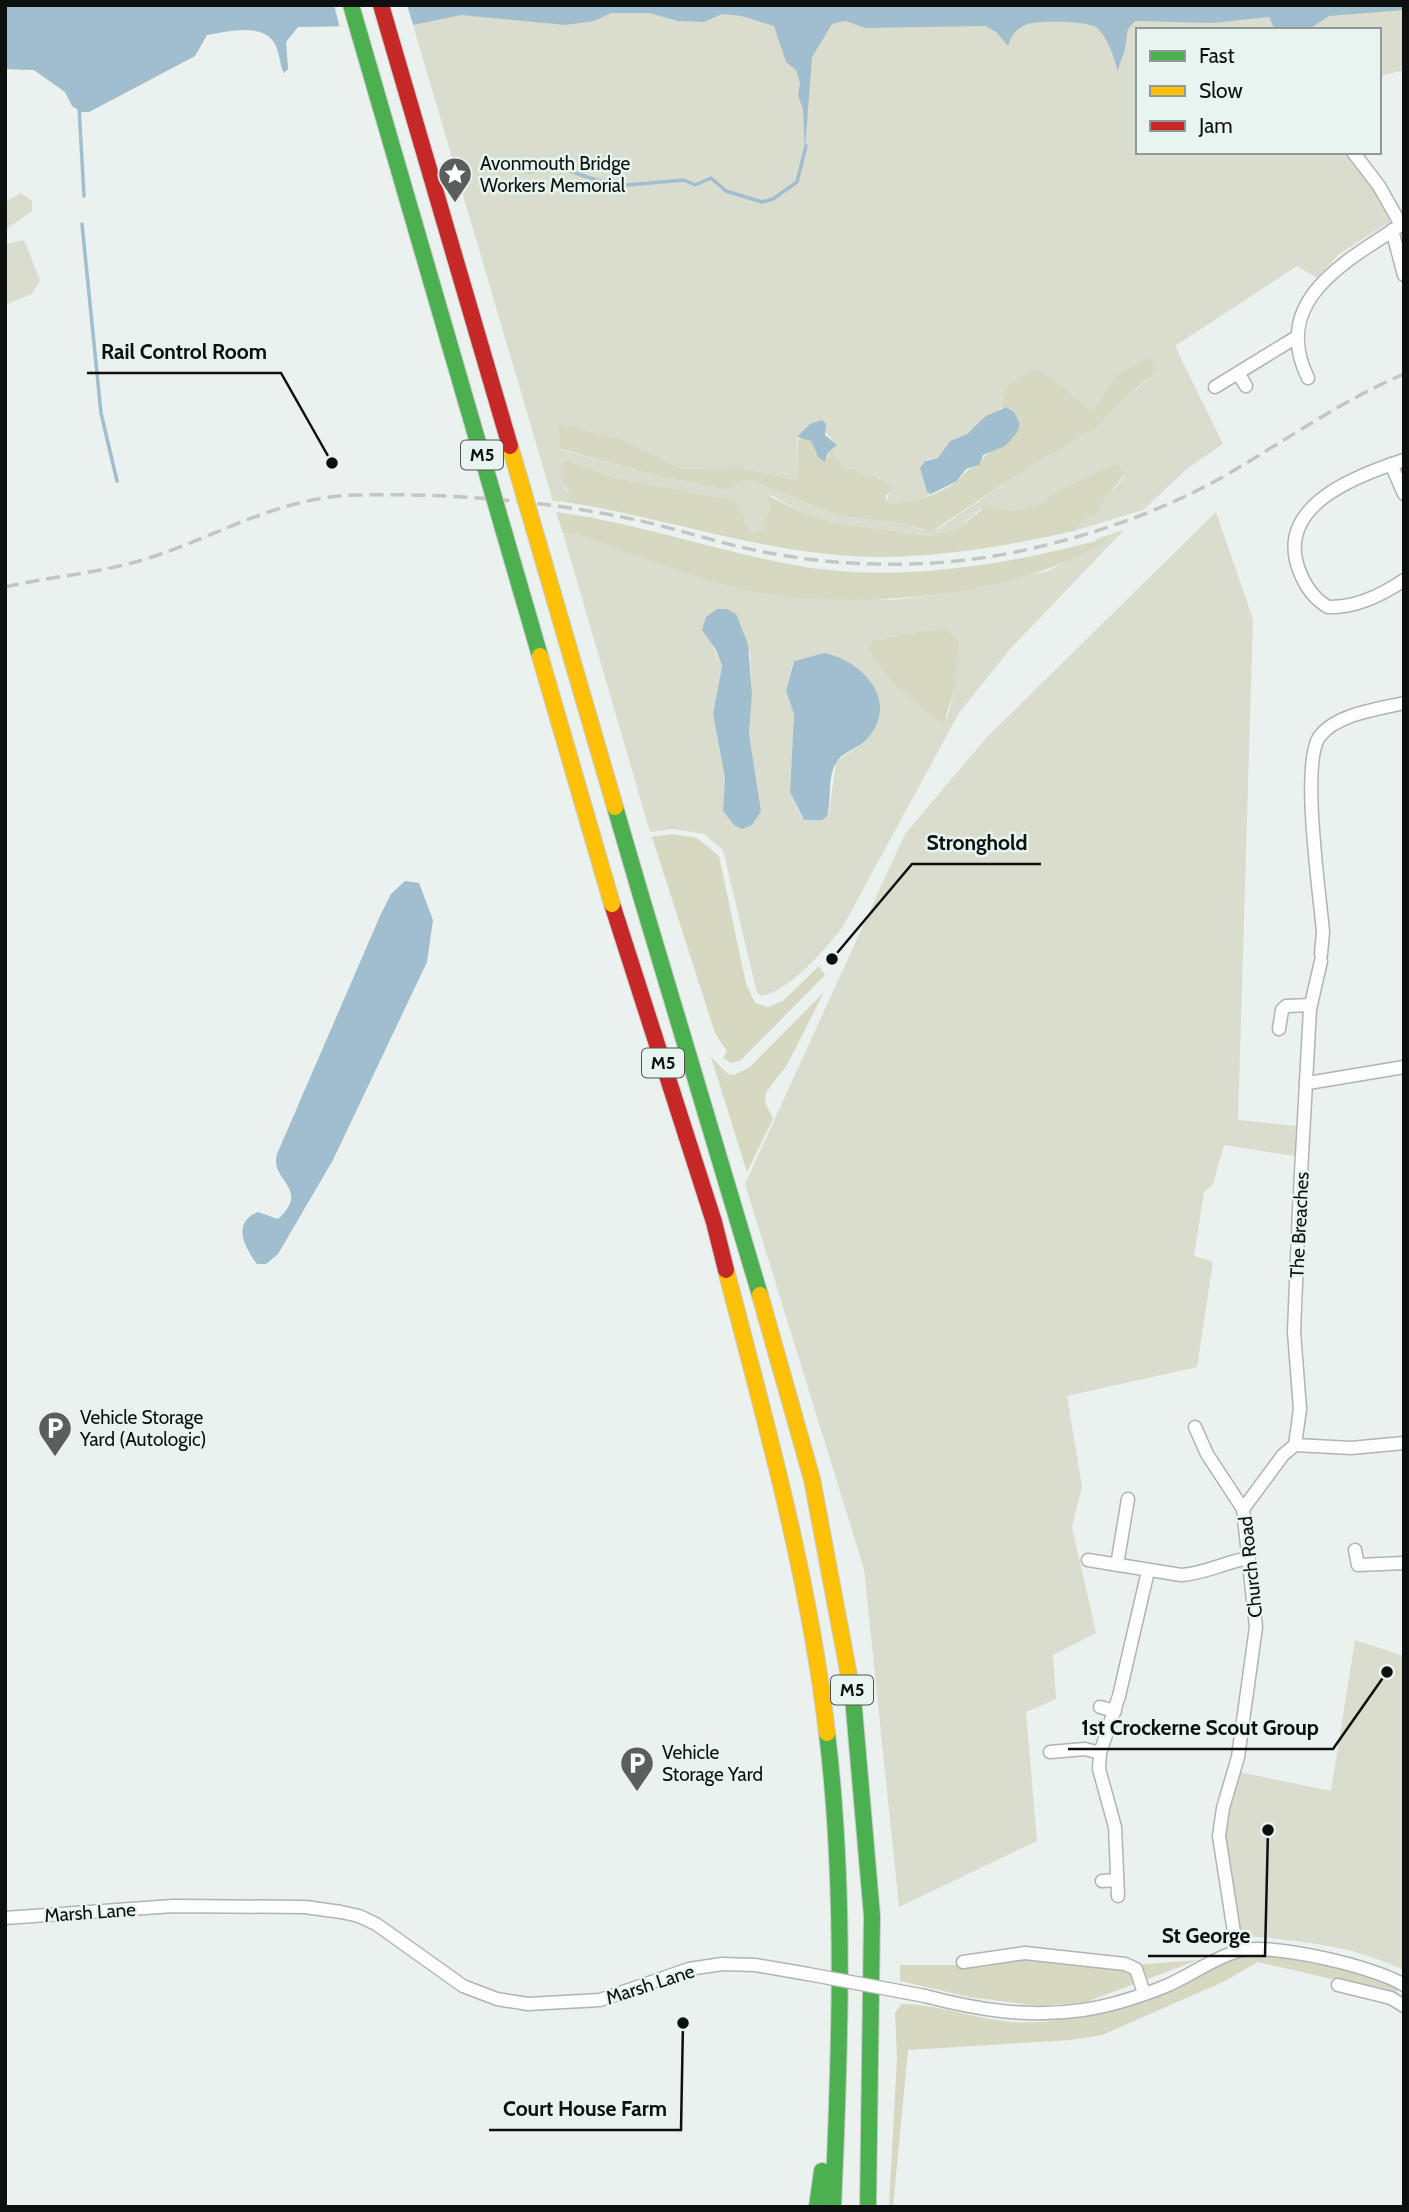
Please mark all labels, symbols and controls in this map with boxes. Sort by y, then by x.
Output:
legend [1136,28,1381,154]
text: Fast [1199,43,1235,68]
text: Slow [1199,78,1243,103]
text: Jam [1198,113,1233,138]
place label: Avonmouth Bridge Workers Memorial [480,152,631,197]
place icon: Avonmouth Bridge Workers Memorial [436,155,474,204]
callout: Rail Control Room [87,331,281,373]
text: Rail Control Room [101,339,267,364]
road number: M5 [461,440,503,470]
callout: Stronghold [912,822,1041,864]
text: Stronghold [927,830,1027,855]
road number: M5 [642,1048,684,1078]
street label: The Breaches [1285,1171,1314,1279]
place label: Vehicle Storage Yard (Autologic) [79,1406,206,1451]
parking icon: Vehicle Storage Yard (Autologic) [36,1409,74,1458]
street label: Church Road [1234,1515,1267,1619]
road number: M5 [831,1675,873,1704]
callout: 1st Crockerne Scout Group [1068,1707,1333,1749]
text: 1st Crockerne Scout Group [1081,1715,1319,1740]
place label: Vehicle Storage Yard [662,1741,763,1786]
parking icon: Vehicle Storage Yard [618,1744,656,1793]
street label: Marsh Lane [43,1898,137,1927]
callout: St George [1148,1914,1265,1956]
text: St George [1162,1923,1250,1948]
street label: Marsh Lane [603,1959,698,2010]
callout: Court House Farm [489,2088,681,2130]
text: Court House Farm [503,2096,667,2121]

